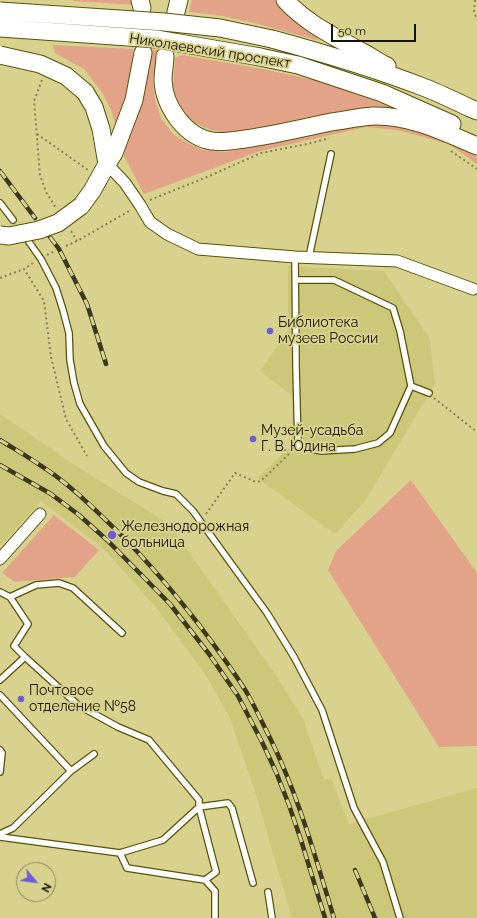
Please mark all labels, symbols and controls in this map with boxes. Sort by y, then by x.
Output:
scale bar [333,16,418,42]
text: 50 m [338,24,366,38]
street label: Николаевский проспект [128,30,292,72]
place label: Библиотека музеев России [278,315,378,348]
marker: Библиотека музеев России [265,326,275,336]
place label: Музей-усадьба Г. В. Юдина [261,423,363,456]
marker: Музей-усадьба Г. В. Юдина [248,434,258,444]
place label: Железнодорожная больница [121,519,249,552]
marker: Железнодорожная больница [106,529,118,541]
place label: Почтовое отделение №58 [29,683,136,716]
marker: Почтовое отделение №58 [16,694,26,704]
north arrow [16,862,56,902]
text: N [38,881,54,894]

